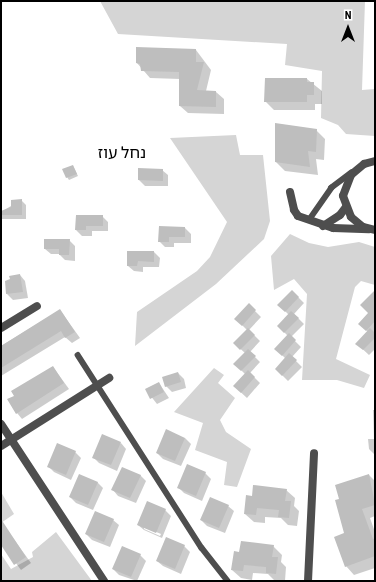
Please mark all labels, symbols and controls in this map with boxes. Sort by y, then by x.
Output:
north arrow [328,8,368,48]
text: N [345,9,351,22]
district label: נחל עוז [98,143,146,163]

